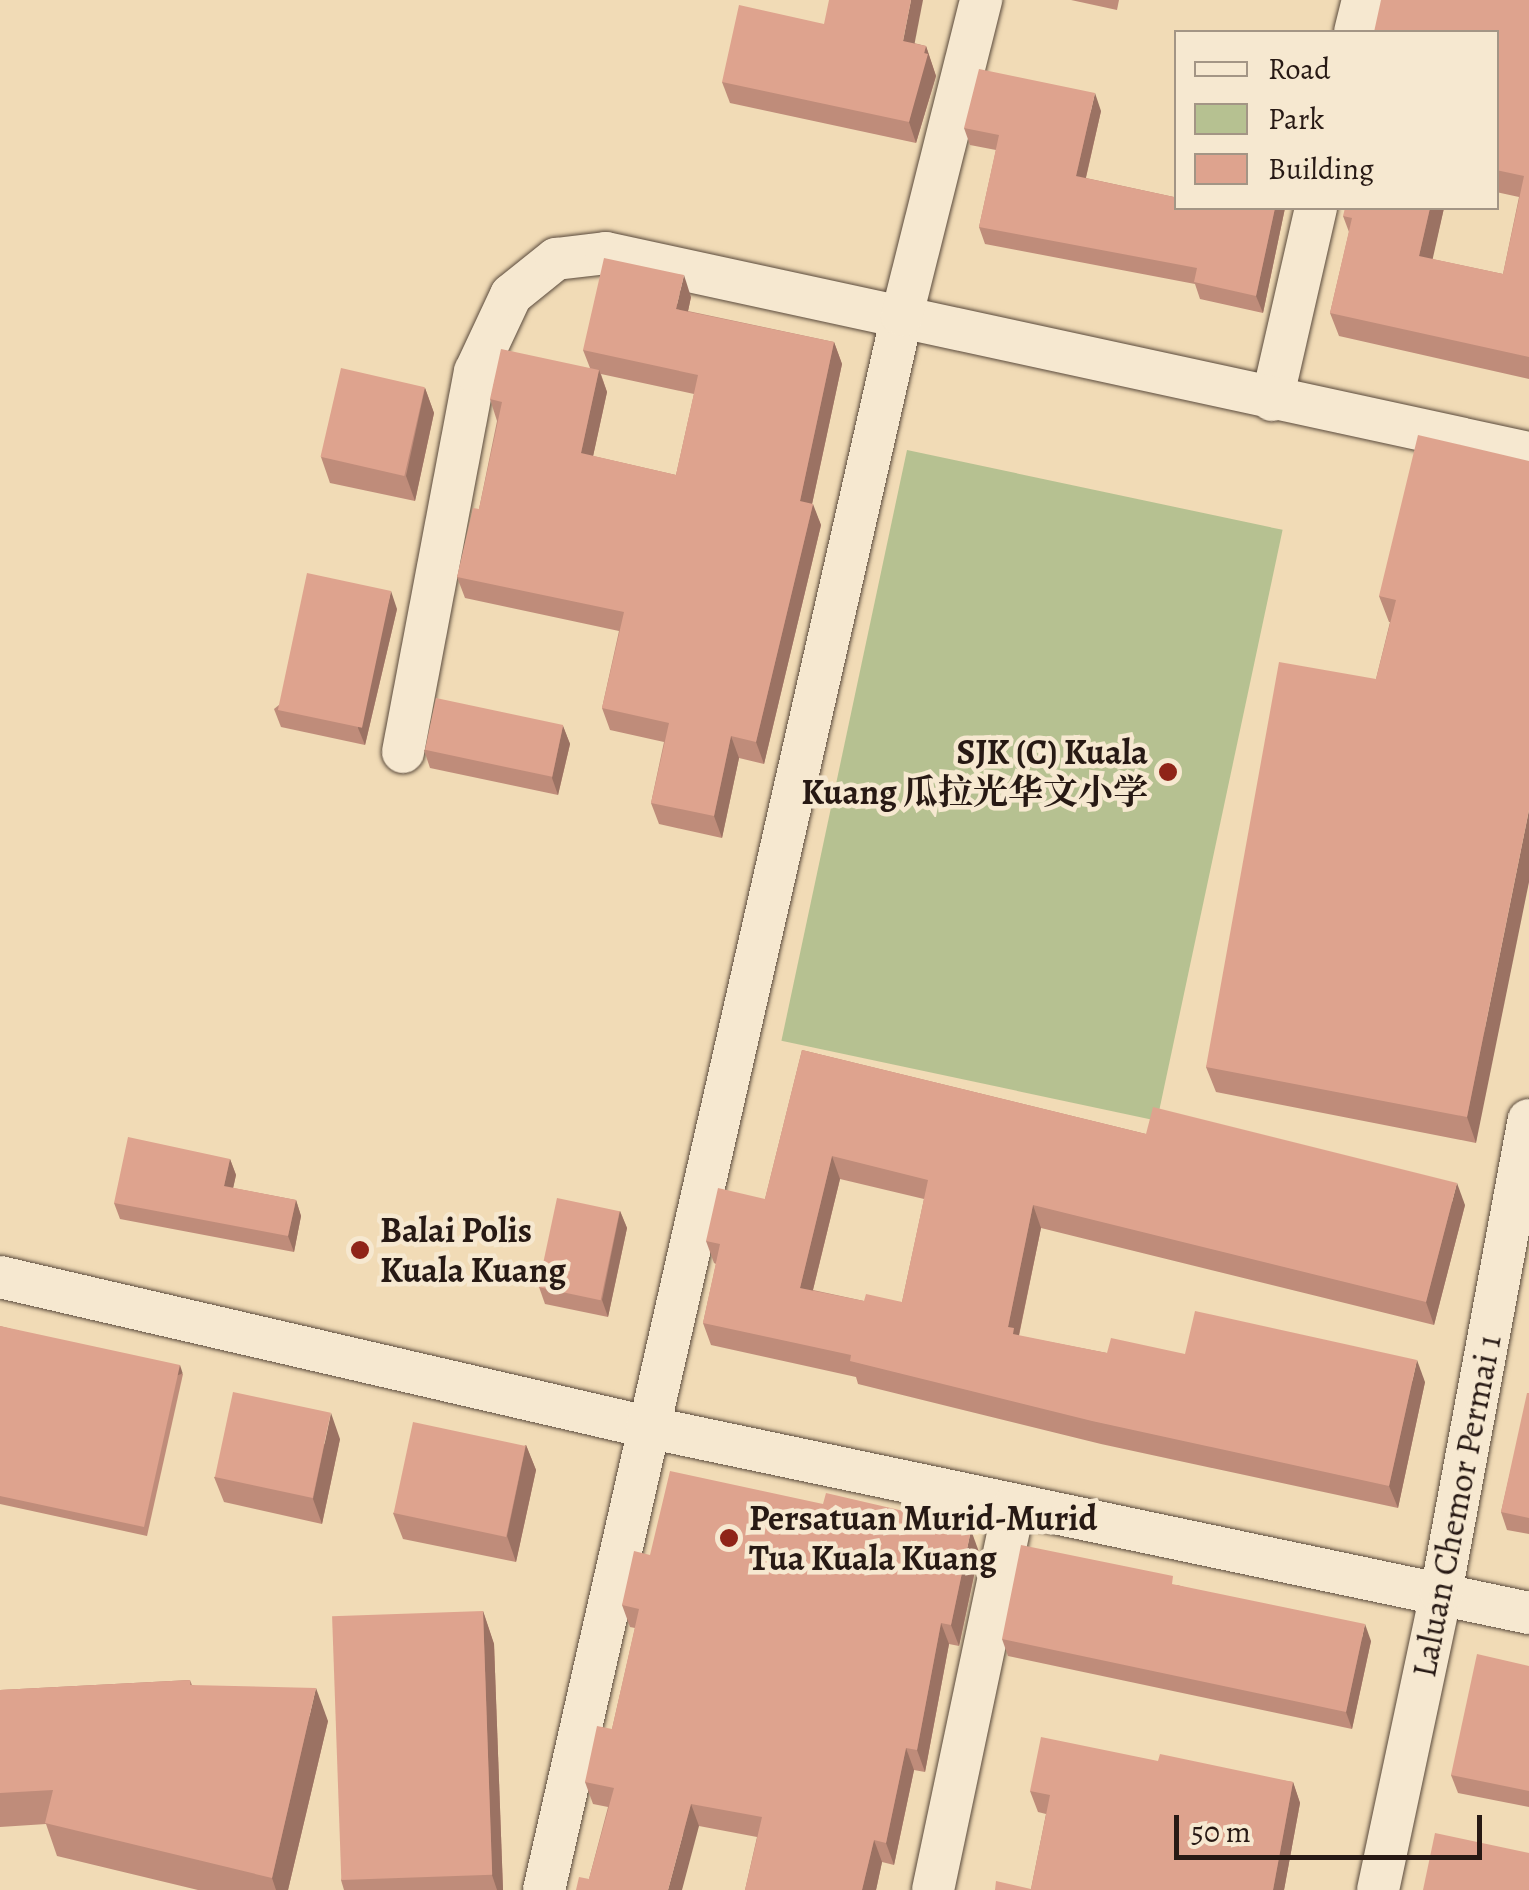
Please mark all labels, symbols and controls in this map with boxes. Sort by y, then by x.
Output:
legend [1174,30,1499,210]
text: Road [1268,49,1330,89]
text: Park [1268,99,1324,139]
text: Building [1268,149,1374,189]
place label: SJK (C) Kuala Kuang 瓜拉光华文小学 [801,731,1148,813]
marker: SJK (C) Kuala Kuang 瓜拉光华文小学 [1157,761,1179,783]
place label: Balai Polis Kuala Kuang [380,1209,566,1291]
marker: Balai Polis Kuala Kuang [349,1239,371,1261]
street label: Laluan Chemor Permai 1 [1402,1331,1510,1681]
place label: Persatuan Murid-Murid Tua Kuala Kuang [749,1497,1097,1579]
marker: Persatuan Murid-Murid Tua Kuala Kuang [718,1527,740,1549]
scale bar [1179,1795,1486,1857]
text: 50 m [1191,1812,1251,1852]

